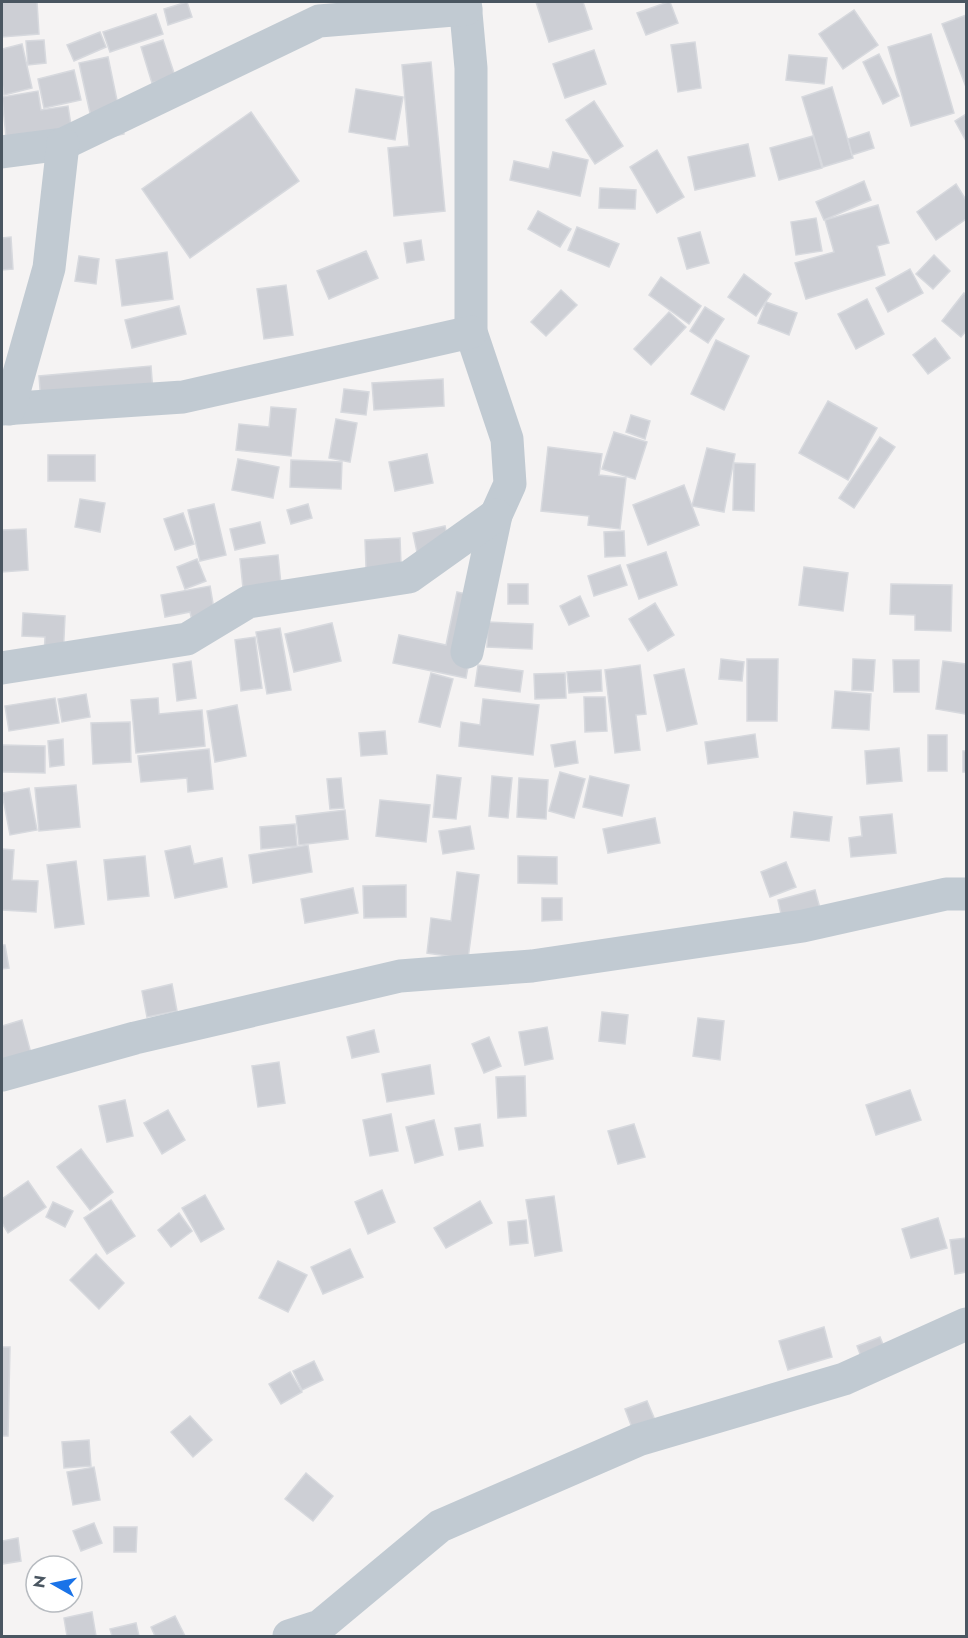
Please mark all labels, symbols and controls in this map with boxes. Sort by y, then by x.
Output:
north arrow [24,1554,84,1614]
text: N [27,1574,52,1590]

